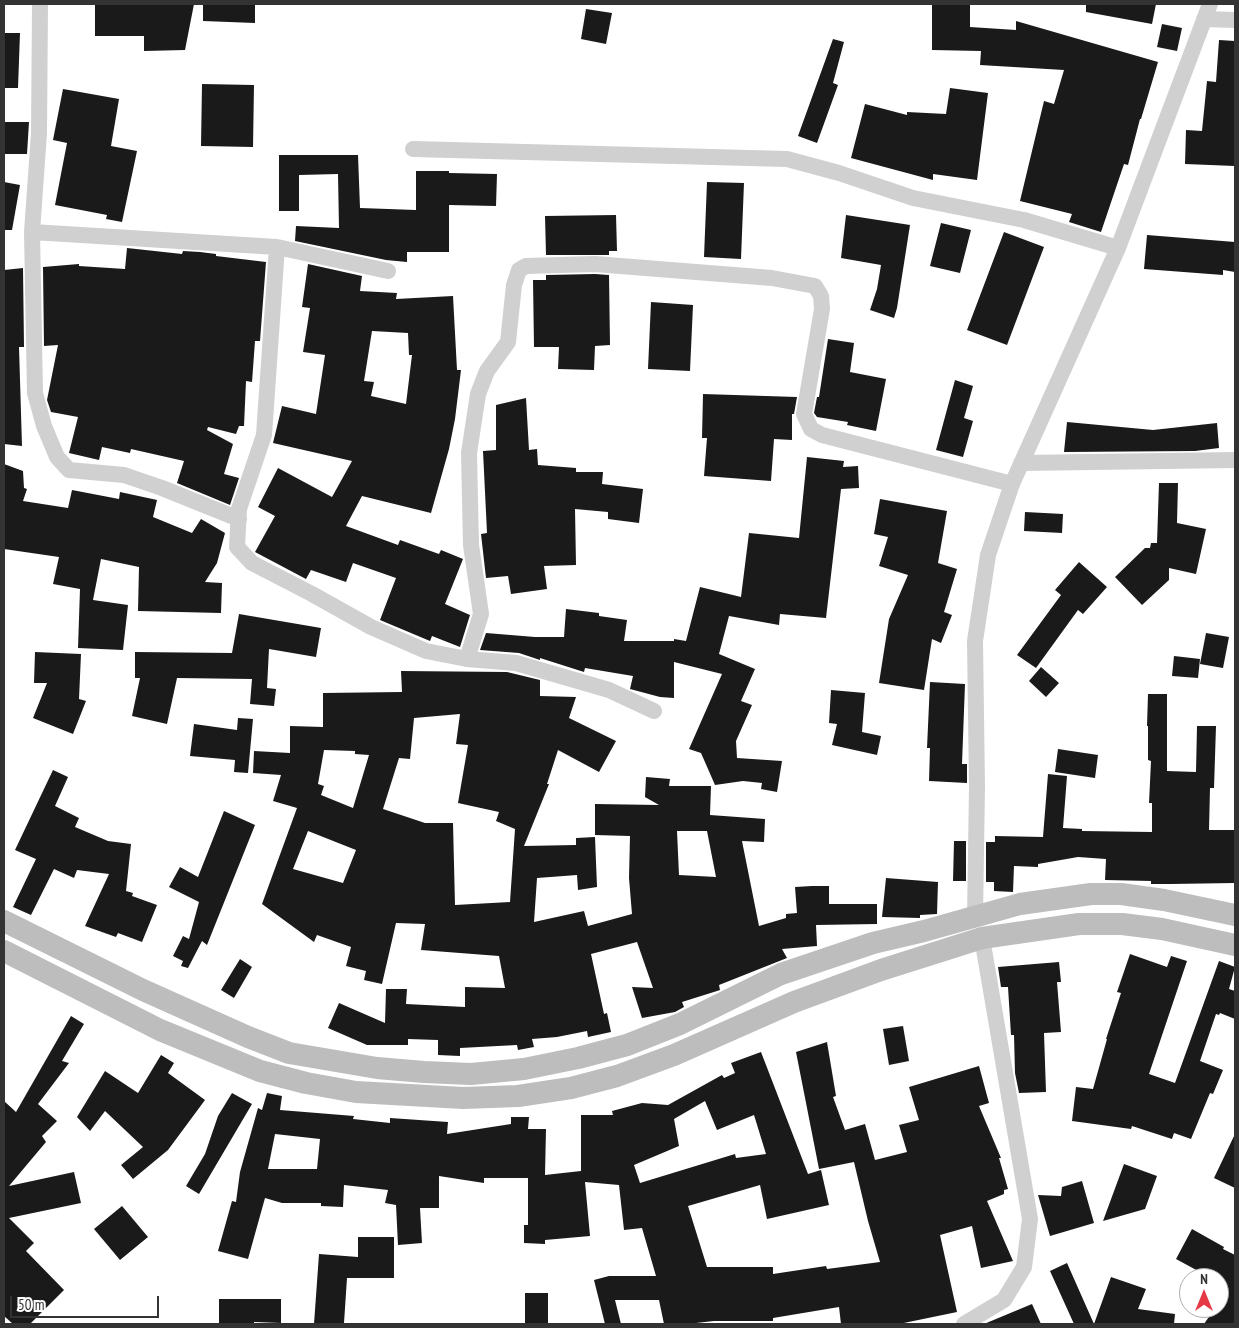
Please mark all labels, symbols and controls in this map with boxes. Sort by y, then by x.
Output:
north arrow [1179,1268,1229,1318]
text: N [1200,1270,1208,1288]
scale bar [12,1286,161,1318]
text: 50 m [18,1295,44,1314]

